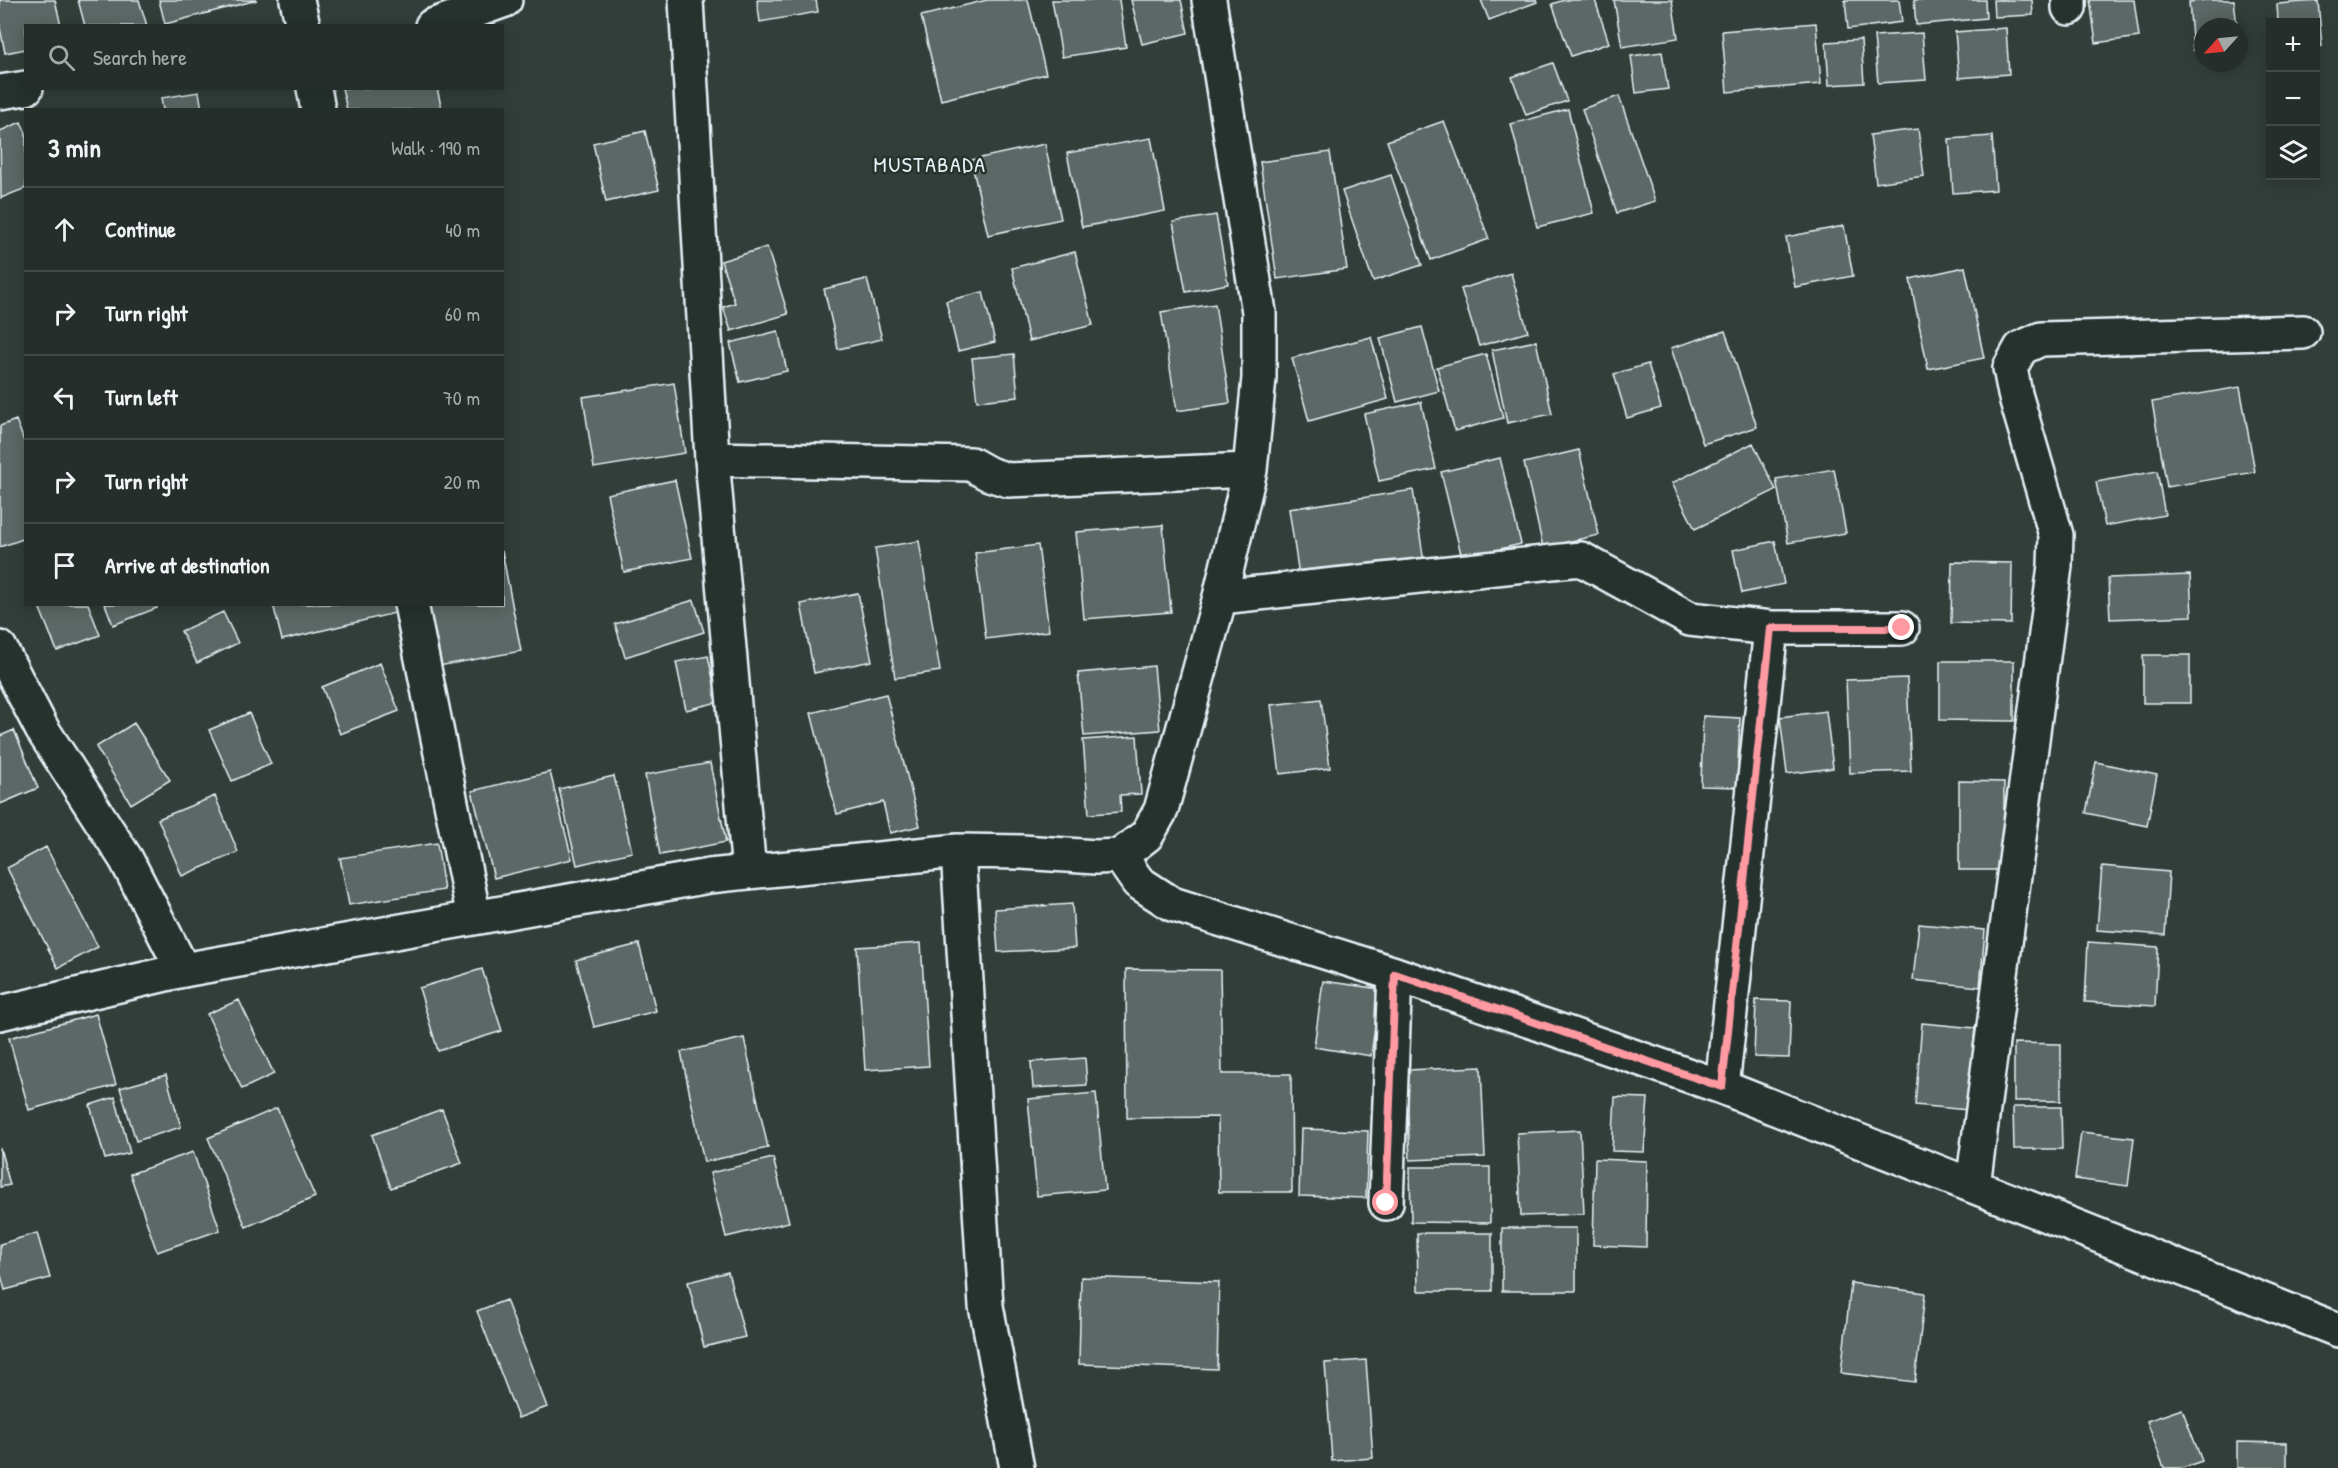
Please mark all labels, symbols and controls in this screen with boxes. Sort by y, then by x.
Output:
north arrow [2194,18,2248,72]
map controls [2266,18,2320,180]
button: + [2266,18,2320,72]
search box [24,24,504,90]
icon: search [45,41,78,74]
text: Search here [93,42,187,72]
button: − [2266,72,2320,126]
button: layers [2266,126,2320,180]
text: 3 min [48,130,101,165]
text: Walk · 190 m [391,134,480,161]
district label: MUSTABADA [874,149,986,179]
icon: ahead [48,213,81,246]
text: Continue [105,214,176,244]
text: 40 m [445,216,480,243]
icon: right [48,297,81,330]
text: Turn right [105,298,188,328]
text: 60 m [445,300,480,327]
icon: left [48,381,81,414]
text: Turn left [105,382,178,412]
text: 70 m [443,384,480,411]
icon: right [48,465,81,498]
text: Turn right [105,466,188,496]
text: 20 m [443,468,480,495]
icon: arrive [48,549,81,582]
text: Arrive at destination [105,550,270,580]
route end [1888,614,1914,640]
route start [1372,1189,1398,1215]

